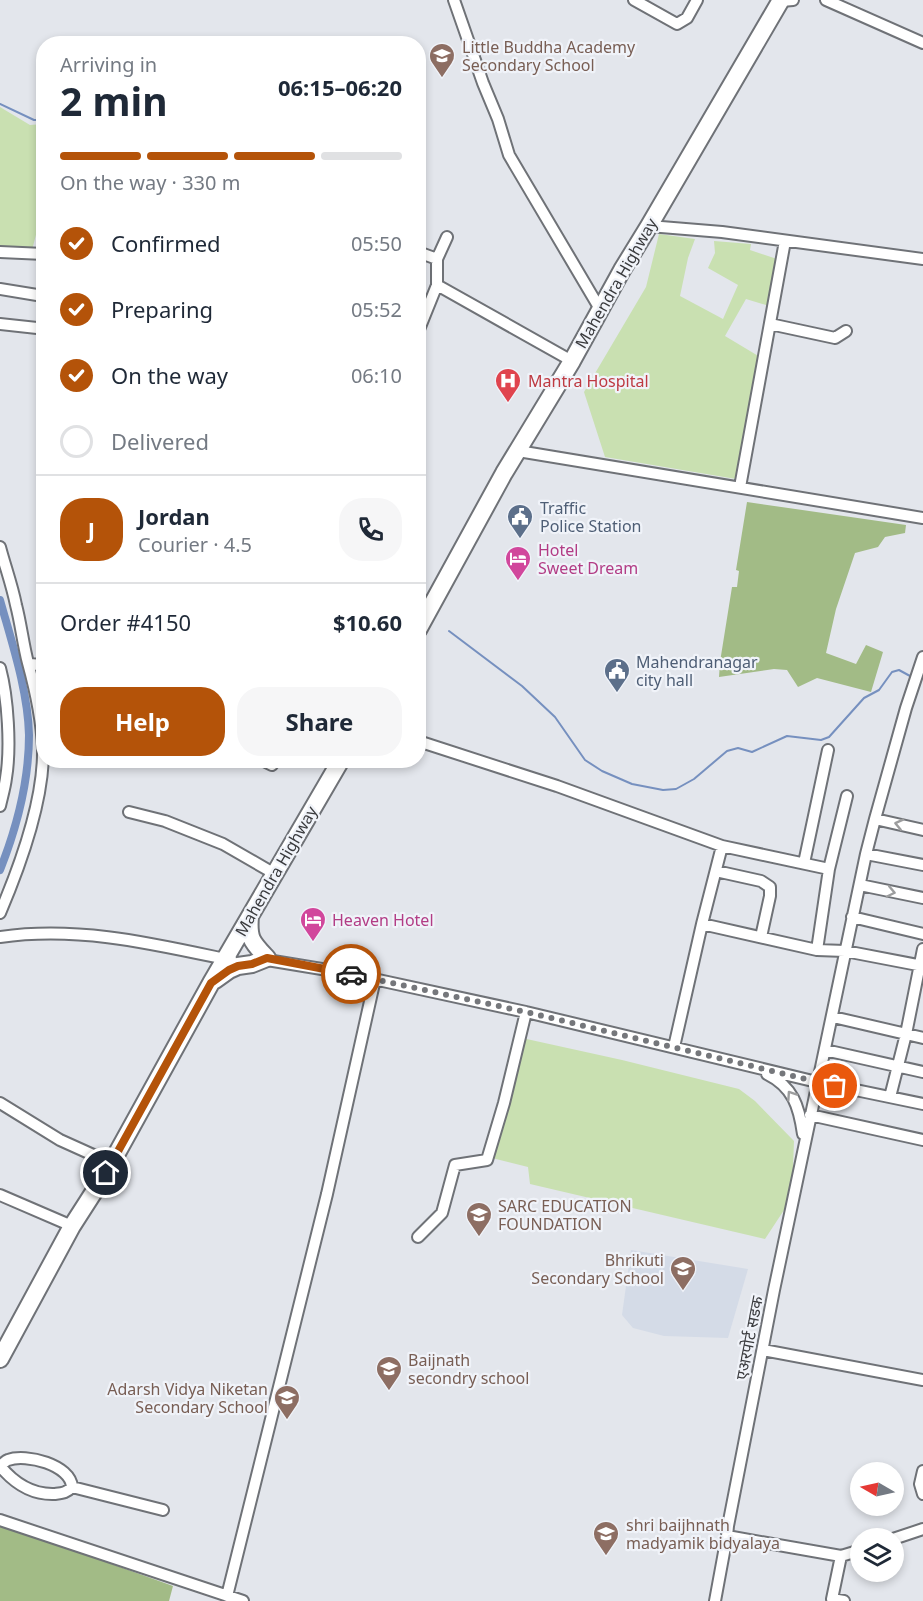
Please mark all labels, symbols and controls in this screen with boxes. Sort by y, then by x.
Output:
place label: Little Buddha Academy Secondary School [462,36,636,76]
school or university icon: Little Buddha Academy Secondary School [427,41,457,79]
text: Arriving in [60,51,157,78]
text: 06:15–06:20 [278,72,402,102]
text: 2 min [60,74,167,127]
text: On the way · 330 m [60,169,240,196]
street label: Mahendra Highway [570,213,663,352]
icon: check [60,227,93,260]
text: Confirmed [111,228,221,258]
text: 05:50 [351,230,402,257]
icon: check [60,293,93,326]
text: Preparing [111,294,213,324]
text: 05:52 [351,296,402,323]
icon: check [60,359,93,392]
text: On the way [111,360,228,390]
text: 06:10 [351,362,402,389]
hospital icon: Mantra Hospital [493,366,523,404]
place label: Mantra Hospital [528,370,649,392]
text: Delivered [111,426,209,456]
place label: Traffic Police Station [540,497,642,537]
button: phone [339,498,402,561]
text: Jordan [138,501,210,531]
public building icon: Traffic Police Station [505,502,535,540]
text: J [88,514,95,544]
text: Courier · 4.5 [138,531,252,558]
place label: Hotel Sweet Dream [538,539,638,579]
hotel icon: Hotel Sweet Dream [503,544,533,582]
text: Order #4150 [60,607,191,637]
text: $10.60 [333,607,402,637]
place label: Mahendranagar city hall [636,651,758,691]
public building icon: Mahendranagar city hall [602,656,632,694]
button: Help [60,687,225,756]
button: Share [237,687,402,756]
street label: Mahendra Highway [230,801,323,940]
one-way arrow [894,819,904,832]
one-way arrow [886,885,896,898]
hotel icon: Heaven Hotel [298,905,328,943]
place label: Heaven Hotel [332,909,434,931]
courier [321,944,381,1004]
icon: car [335,958,368,991]
pin [809,1060,860,1111]
icon: bag [818,1069,851,1102]
one-way arrow [787,1090,798,1101]
pin [80,1147,131,1198]
icon: home [89,1156,122,1189]
place label: SARC EDUCATION FOUNDATION [498,1195,632,1235]
school or university icon: SARC EDUCATION FOUNDATION [464,1200,494,1238]
place label: Bhrikuti Secondary School [531,1249,664,1289]
school or university icon: Bhrikuti Secondary School [668,1254,698,1292]
street label: एअरपोर्ट सडक [730,1294,768,1382]
place label: Baijnath secondry school [408,1349,529,1389]
school or university icon: Baijnath secondry school [374,1354,404,1392]
place label: Adarsh Vidya Niketan Secondary School [107,1378,268,1418]
school or university icon: Adarsh Vidya Niketan Secondary School [272,1383,302,1421]
north arrow [850,1462,904,1516]
map controls [850,1462,904,1582]
place label: shri baijhnath madyamik bidyalaya [626,1514,780,1554]
school or university icon: shri baijhnath madyamik bidyalaya [591,1519,621,1557]
button: layers [850,1528,904,1582]

